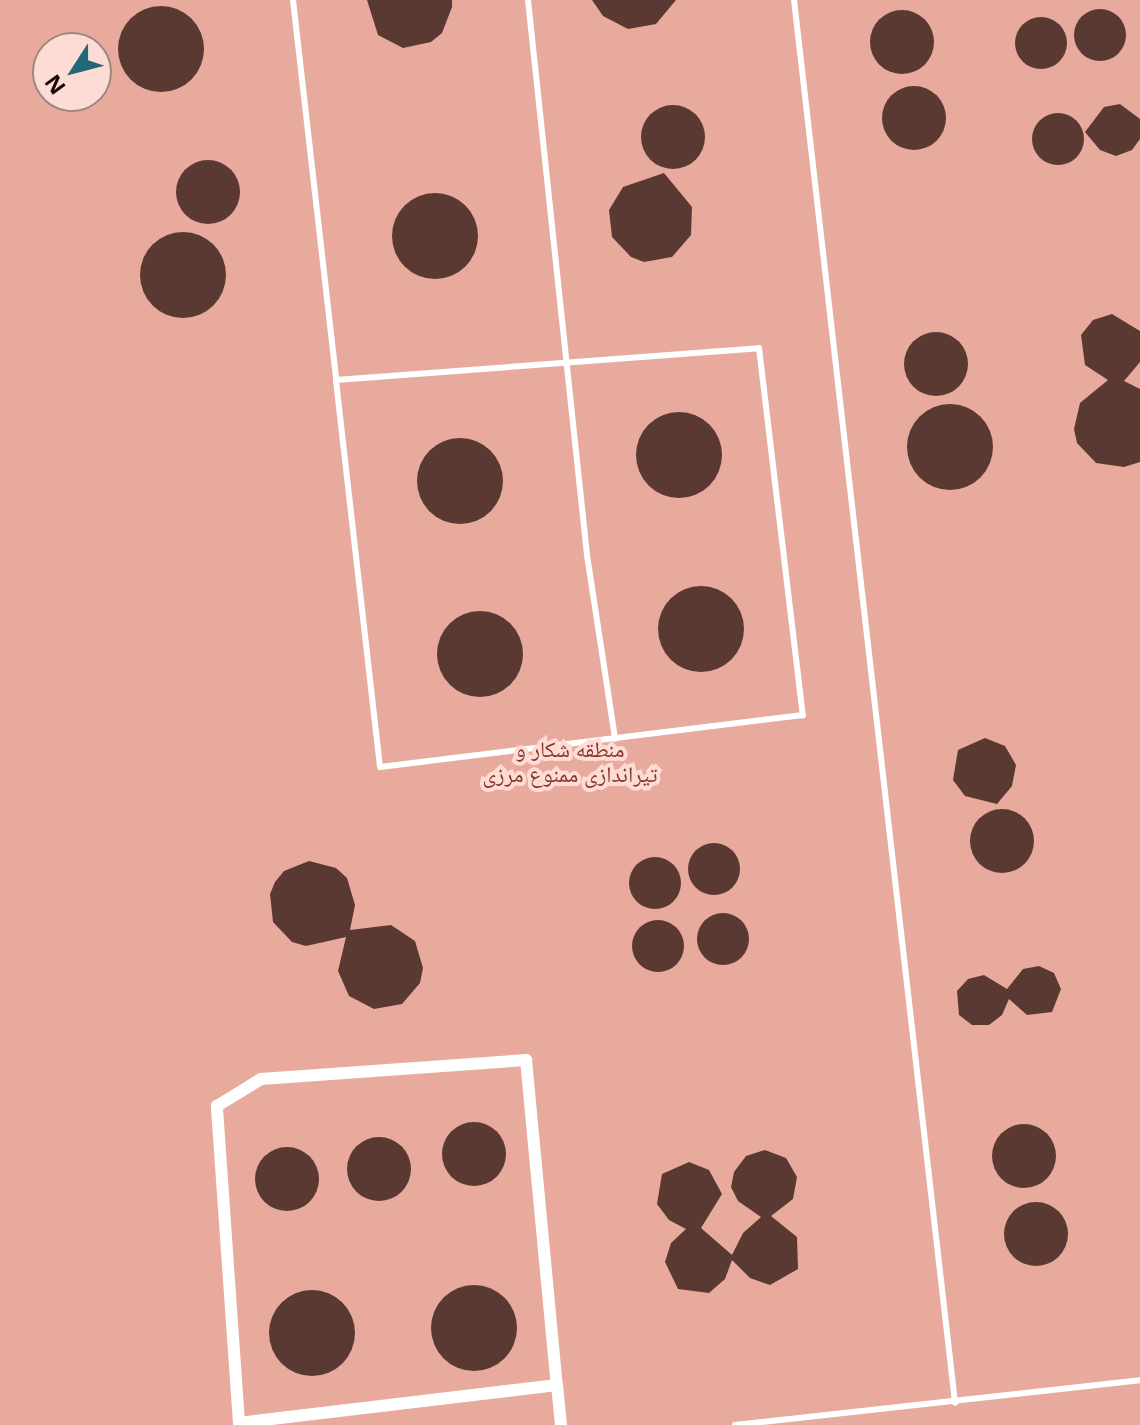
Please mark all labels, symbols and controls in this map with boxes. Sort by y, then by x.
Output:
north arrow [32,32,112,112]
text: N [37,69,72,101]
park label: منطقه شکار و تیراندازی ممنوع مرزی [483,735,657,786]

